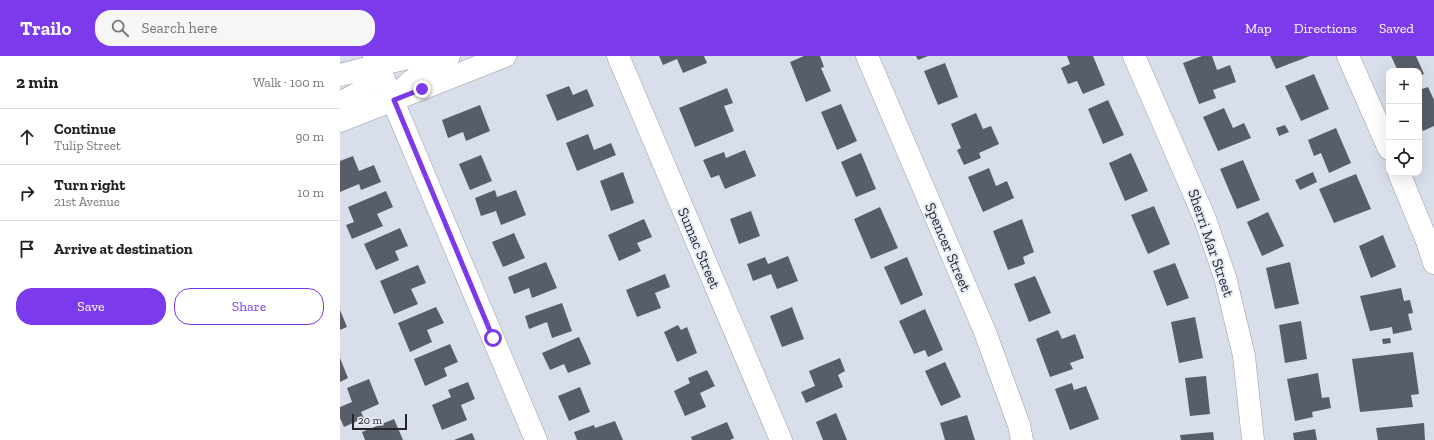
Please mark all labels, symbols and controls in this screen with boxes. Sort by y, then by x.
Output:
search box [95,10,375,46]
text: Trailo [20,17,71,40]
icon: search [109,17,131,39]
text: Search here [141,19,217,37]
text: Map [1245,20,1272,37]
text: Directions [1294,20,1357,37]
text: Saved [1379,20,1414,37]
map controls [1386,68,1422,176]
button: + [1386,68,1422,104]
text: 2 min [16,72,58,92]
text: Walk · 100 m [253,75,324,90]
route end [413,80,431,98]
button: − [1386,104,1422,140]
text: Continue [54,120,116,138]
icon: ahead [16,126,38,148]
text: 90 m [295,129,324,144]
text: Tulip Street [54,138,121,153]
button: locate [1386,140,1422,176]
text: Turn right [54,176,125,194]
icon: right [16,182,38,204]
text: 10 m [297,185,324,200]
street label: Sherri Mar Street [1184,187,1238,300]
text: 21st Avenue [54,194,120,209]
street label: Spencer Street [921,200,975,295]
street label: Sumac Street [674,205,724,292]
icon: arrive [16,238,38,260]
text: Arrive at destination [54,240,193,258]
button: Save [16,288,166,325]
button: Share [174,288,324,325]
route start [484,329,502,347]
scale bar [352,412,407,431]
text: 20 m [358,414,382,427]

